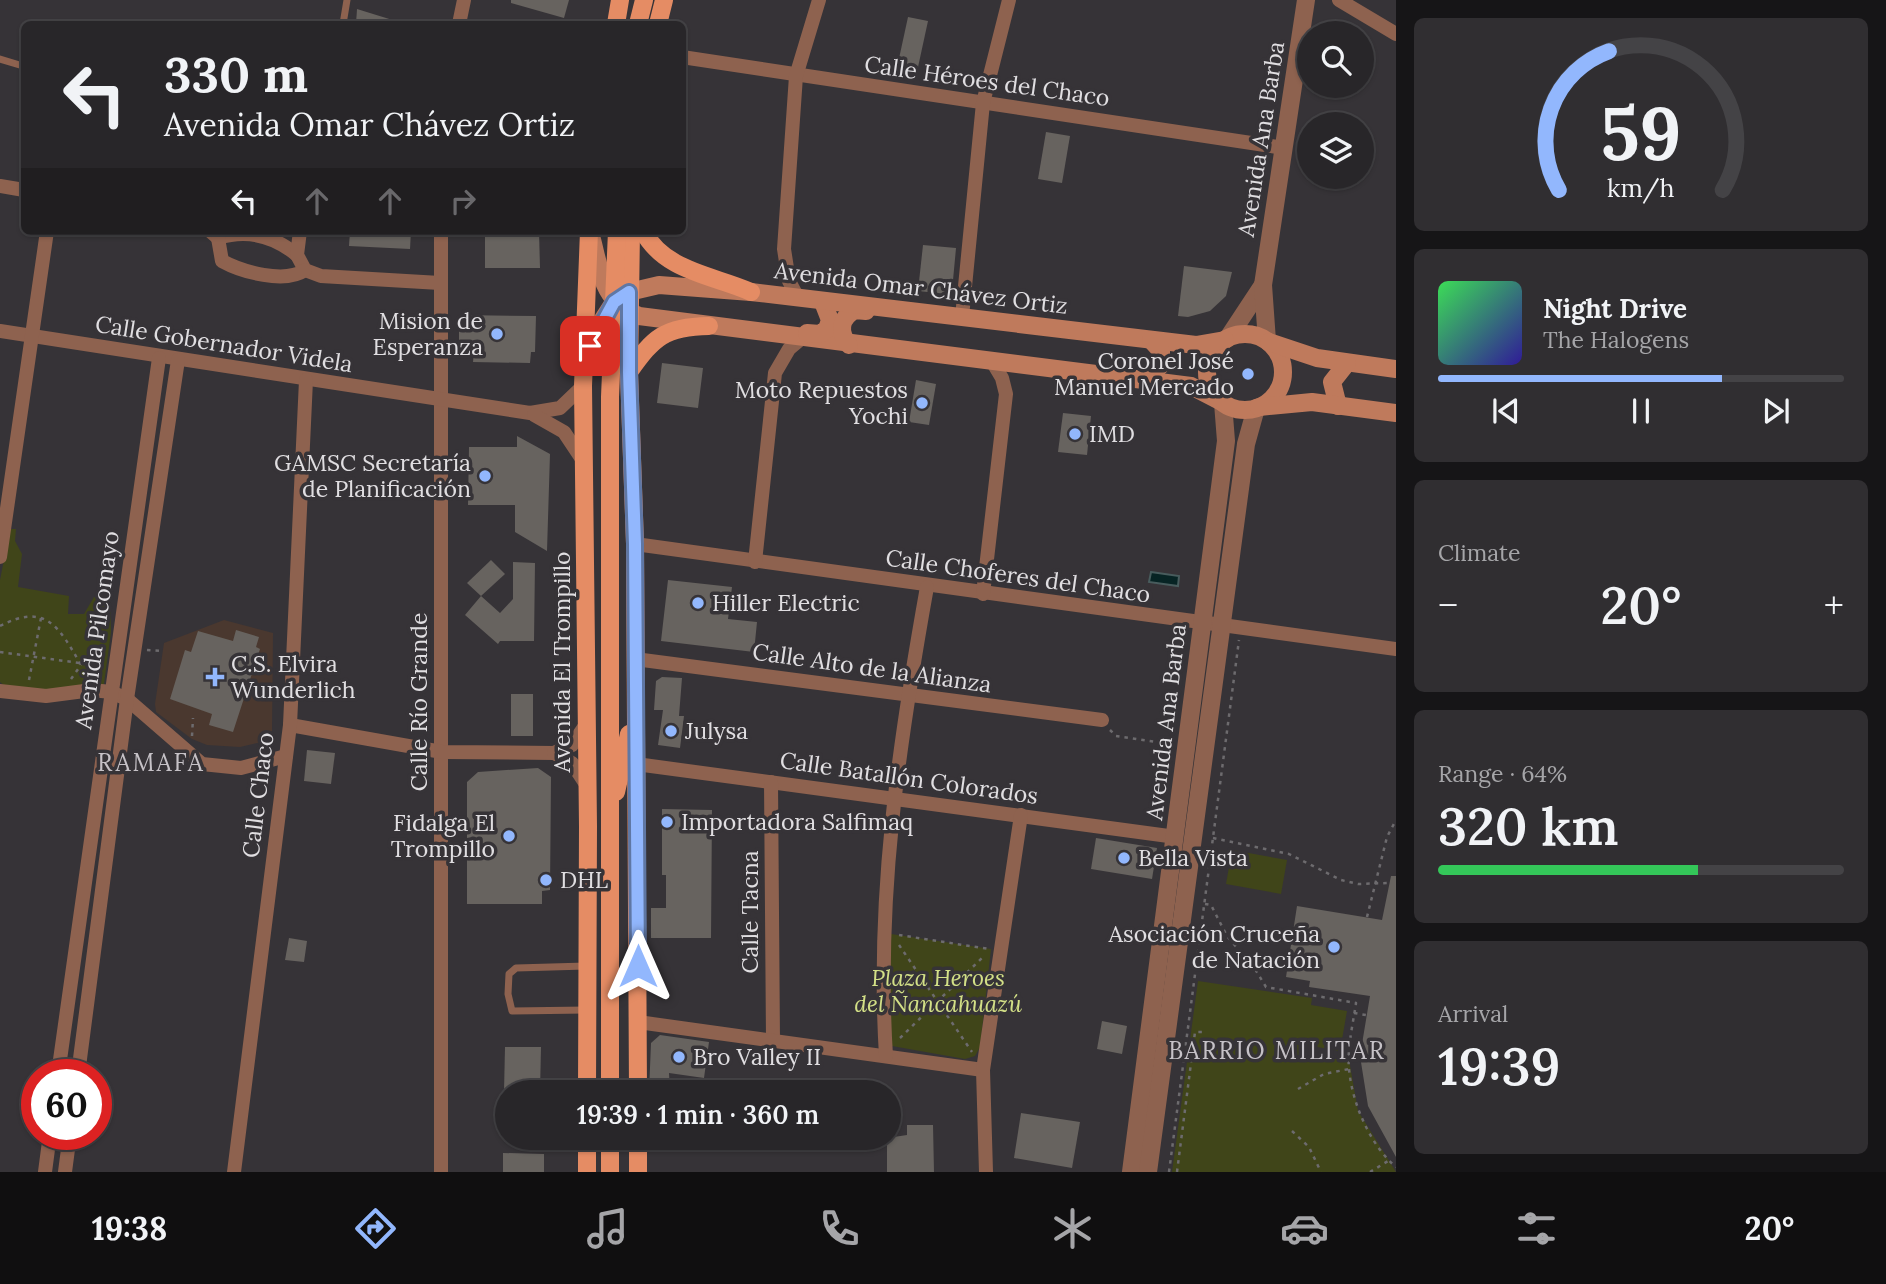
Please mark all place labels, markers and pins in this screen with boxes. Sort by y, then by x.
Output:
place label: Mision de Esperanza [373,306,483,361]
pin [560,316,620,376]
marker: Mision de Esperanza [489,326,505,342]
place label: Coronel José Manuel Mercado [1054,346,1234,401]
marker: Coronel José Manuel Mercado [1240,366,1256,382]
place label: Moto Repuestos Yochi [735,375,908,430]
marker: Moto Repuestos Yochi [914,395,930,411]
place label: IMD [1089,419,1135,448]
marker: IMD [1067,426,1083,442]
place label: GAMSC Secretaría de Planificación [274,448,471,503]
marker: GAMSC Secretaría de Planificación [477,468,493,484]
place label: Hiller Electric [712,588,860,617]
marker: Hiller Electric [690,595,706,611]
place label: C.S. Elvira Wunderlich [231,649,356,704]
marker: C.S. Elvira Wunderlich [205,667,225,687]
place label: Julysa [684,716,748,745]
marker: Julysa [663,723,679,739]
place label: Importadora Salfimaq [681,807,913,836]
place label: Fidalga El Trompillo [391,808,495,863]
marker: Importadora Salfimaq [659,814,675,830]
marker: Fidalga El Trompillo [501,828,517,844]
place label: Bella Vista [1138,843,1248,872]
marker: Bella Vista [1116,850,1132,866]
place label: DHL [560,865,608,894]
marker: DHL [538,872,554,888]
place label: Asociación Cruceña de Natación [1108,919,1320,974]
marker: Asociación Cruceña de Natación [1326,939,1342,955]
place label: Bro Valley II [693,1042,821,1071]
marker: Bro Valley II [671,1049,687,1065]

